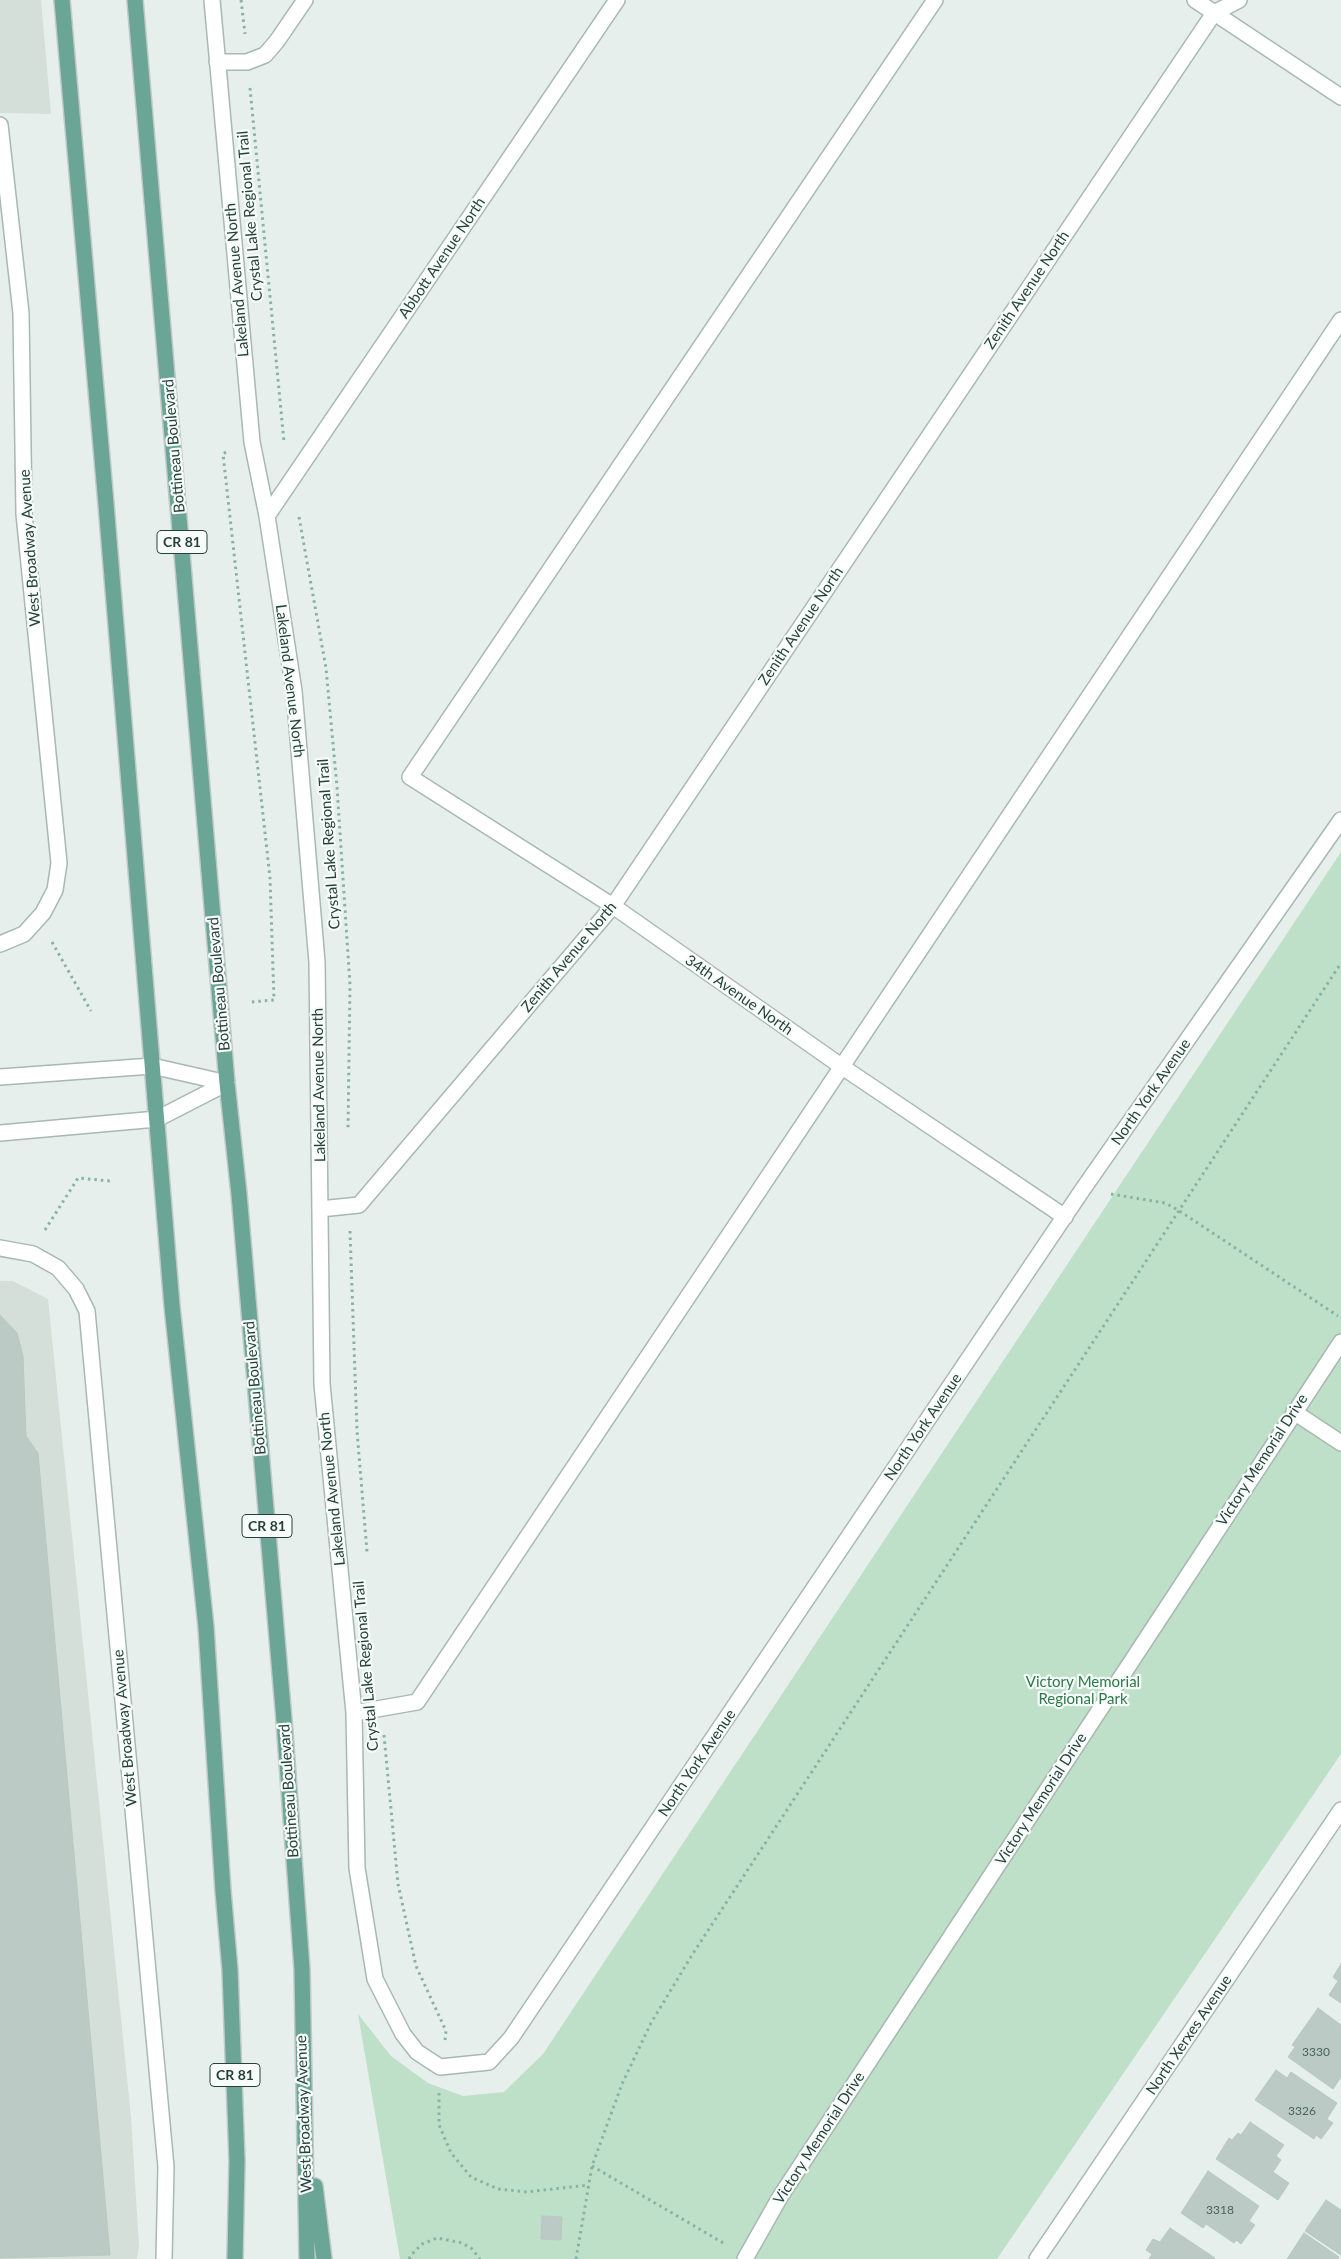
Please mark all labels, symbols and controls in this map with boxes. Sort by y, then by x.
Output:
street label: Crystal Lake Regional Trail [234,130,266,302]
street label: Abbott Avenue North [395,194,489,322]
street label: Lakeland Avenue North [221,202,253,358]
street label: Zenith Avenue North [981,228,1073,352]
street label: Bottineau Boulevard [159,378,189,514]
street label: West Broadway Avenue [16,469,44,627]
road number: CR 81 [157,530,207,554]
street label: Zenith Avenue North [755,564,847,688]
street label: Lakeland Avenue North [272,603,308,759]
street label: Crystal Lake Regional Trail [314,758,344,930]
street label: Zenith Avenue North [518,898,620,1016]
street label: Bottineau Boulevard [204,916,234,1052]
street label: 34th Avenue North [682,951,796,1039]
street label: Lakeland Avenue North [309,1008,329,1162]
street label: North York Avenue [1108,1035,1194,1149]
street label: Bottineau Boulevard [240,1320,270,1456]
street label: North York Avenue [880,1370,966,1484]
street label: Victory Memorial Drive [1213,1391,1311,1529]
street label: Lakeland Avenue North [315,1411,349,1567]
road number: CR 81 [242,1514,292,1538]
street label: Crystal Lake Regional Trail [350,1580,382,1752]
street label: West Broadway Avenue [109,1649,141,1807]
park label: Victory Memorial Regional Park [1026,1673,1140,1708]
street label: North York Avenue [654,1706,740,1820]
street label: Bottineau Boulevard [275,1723,303,1859]
street label: Victory Memorial Drive [992,1730,1090,1868]
street label: North Xerxes Avenue [1142,1972,1236,2098]
street label: West Broadway Avenue [292,2035,316,2193]
house number: 3330 [1302,2045,1330,2059]
road number: CR 81 [210,2064,260,2086]
street label: Victory Memorial Drive [770,2069,868,2207]
house number: 3326 [1288,2104,1316,2118]
house number: 3318 [1206,2203,1234,2217]

